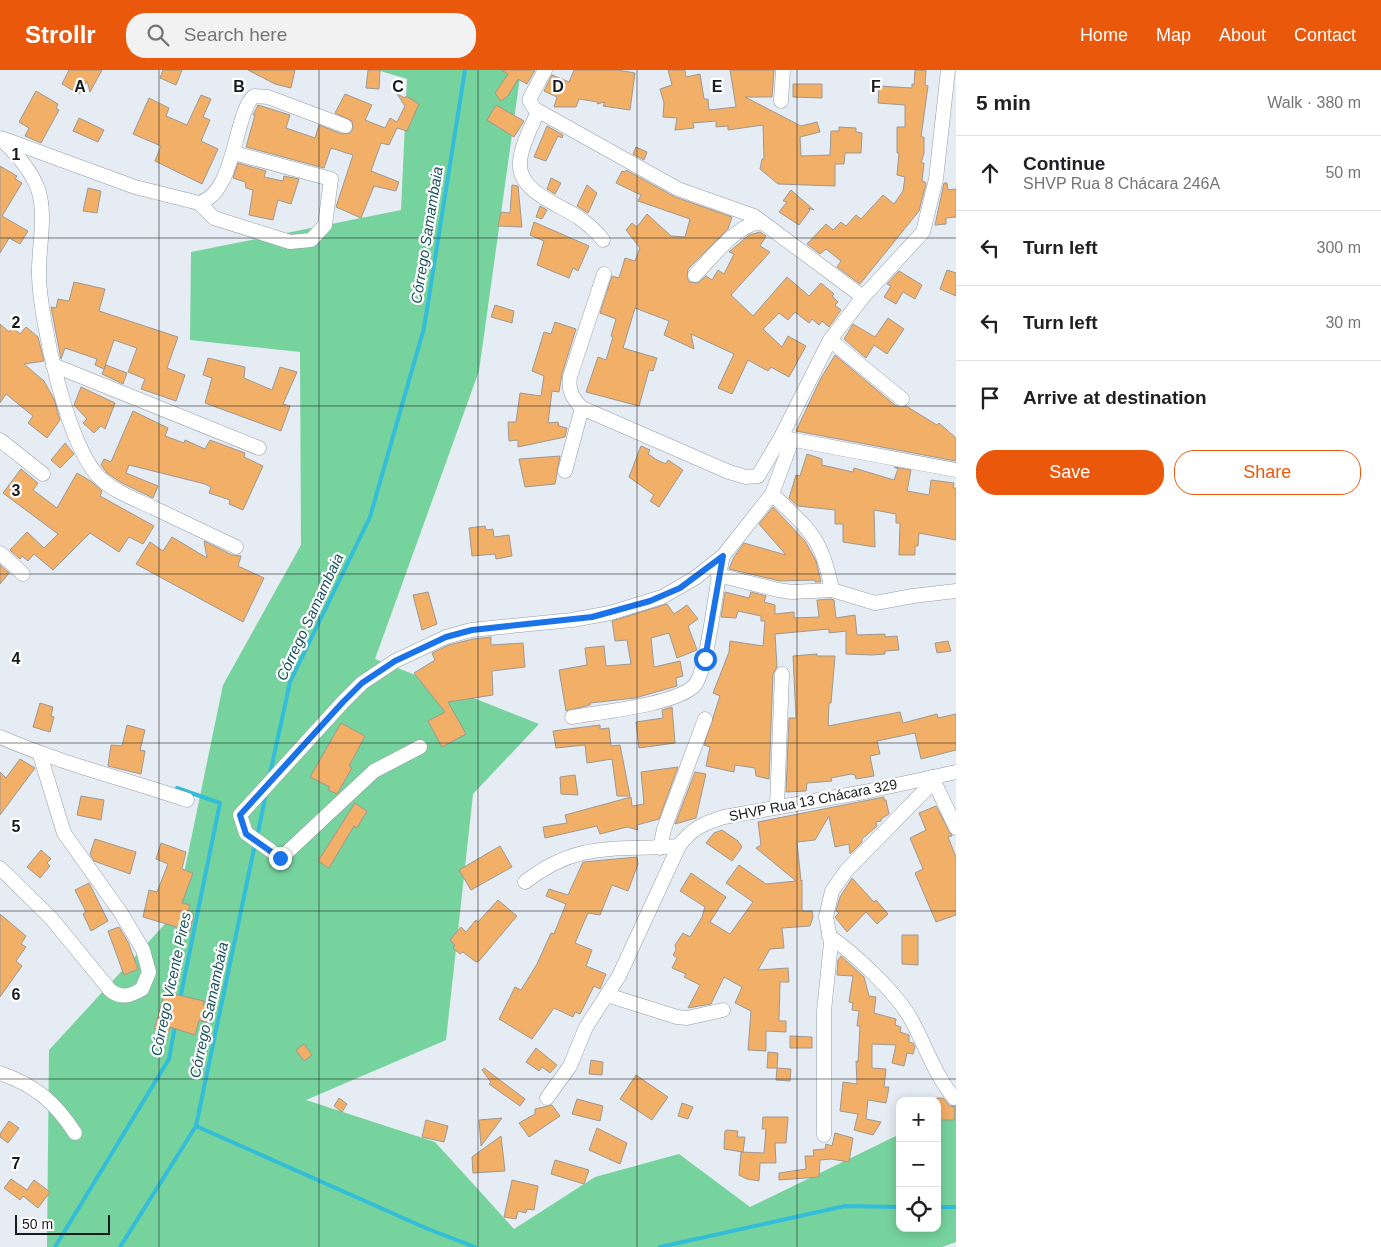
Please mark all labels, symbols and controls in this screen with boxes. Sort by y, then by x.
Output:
search box [126,13,476,58]
text: Strollr [25,21,96,48]
icon: search [144,21,172,49]
text: Search here [184,24,287,45]
text: Home [1080,25,1128,45]
text: Map [1156,25,1191,45]
text: About [1219,25,1266,45]
text: Contact [1294,25,1356,45]
text: A [74,78,86,95]
text: B [233,78,245,95]
text: C [392,78,404,95]
text: D [552,78,564,95]
text: E [712,78,723,95]
text: F [871,78,881,95]
text: 5 min [976,91,1031,114]
text: Walk · 380 m [1267,94,1361,111]
text: 1 [12,146,21,163]
text: Continue [1023,153,1105,174]
icon: ahead [976,159,1004,187]
text: 50 m [1325,164,1361,181]
water label: Córrego Samambaia [407,165,446,305]
text: SHVP Rua 8 Chácara 246A [1023,175,1220,192]
icon: left [976,234,1004,262]
text: Turn left [1023,237,1098,258]
text: 300 m [1317,239,1361,256]
icon: left [976,309,1004,337]
text: Turn left [1023,312,1098,333]
text: 2 [12,314,21,331]
text: 30 m [1325,314,1361,331]
icon: arrive [976,384,1004,412]
text: Arrive at destination [1023,387,1207,408]
button: Save [976,450,1164,495]
button: Share [1174,450,1361,495]
text: 3 [12,482,21,499]
water label: Córrego Samambaia [273,550,346,683]
route start [694,648,717,671]
text: 4 [12,650,21,667]
street label: SHVP Rua 13 Chácara 329 [728,776,899,824]
text: 5 [12,818,21,835]
route end [269,847,292,870]
water label: Córrego Vicente Pires [147,910,194,1057]
water label: Córrego Samambaia [186,940,231,1079]
text: 6 [12,986,21,1003]
map controls [896,1097,941,1232]
button: + [896,1097,941,1142]
button: − [896,1142,941,1187]
text: 7 [12,1155,21,1172]
button: locate [896,1187,941,1232]
scale bar [15,1212,110,1235]
text: 50 m [22,1216,53,1232]

